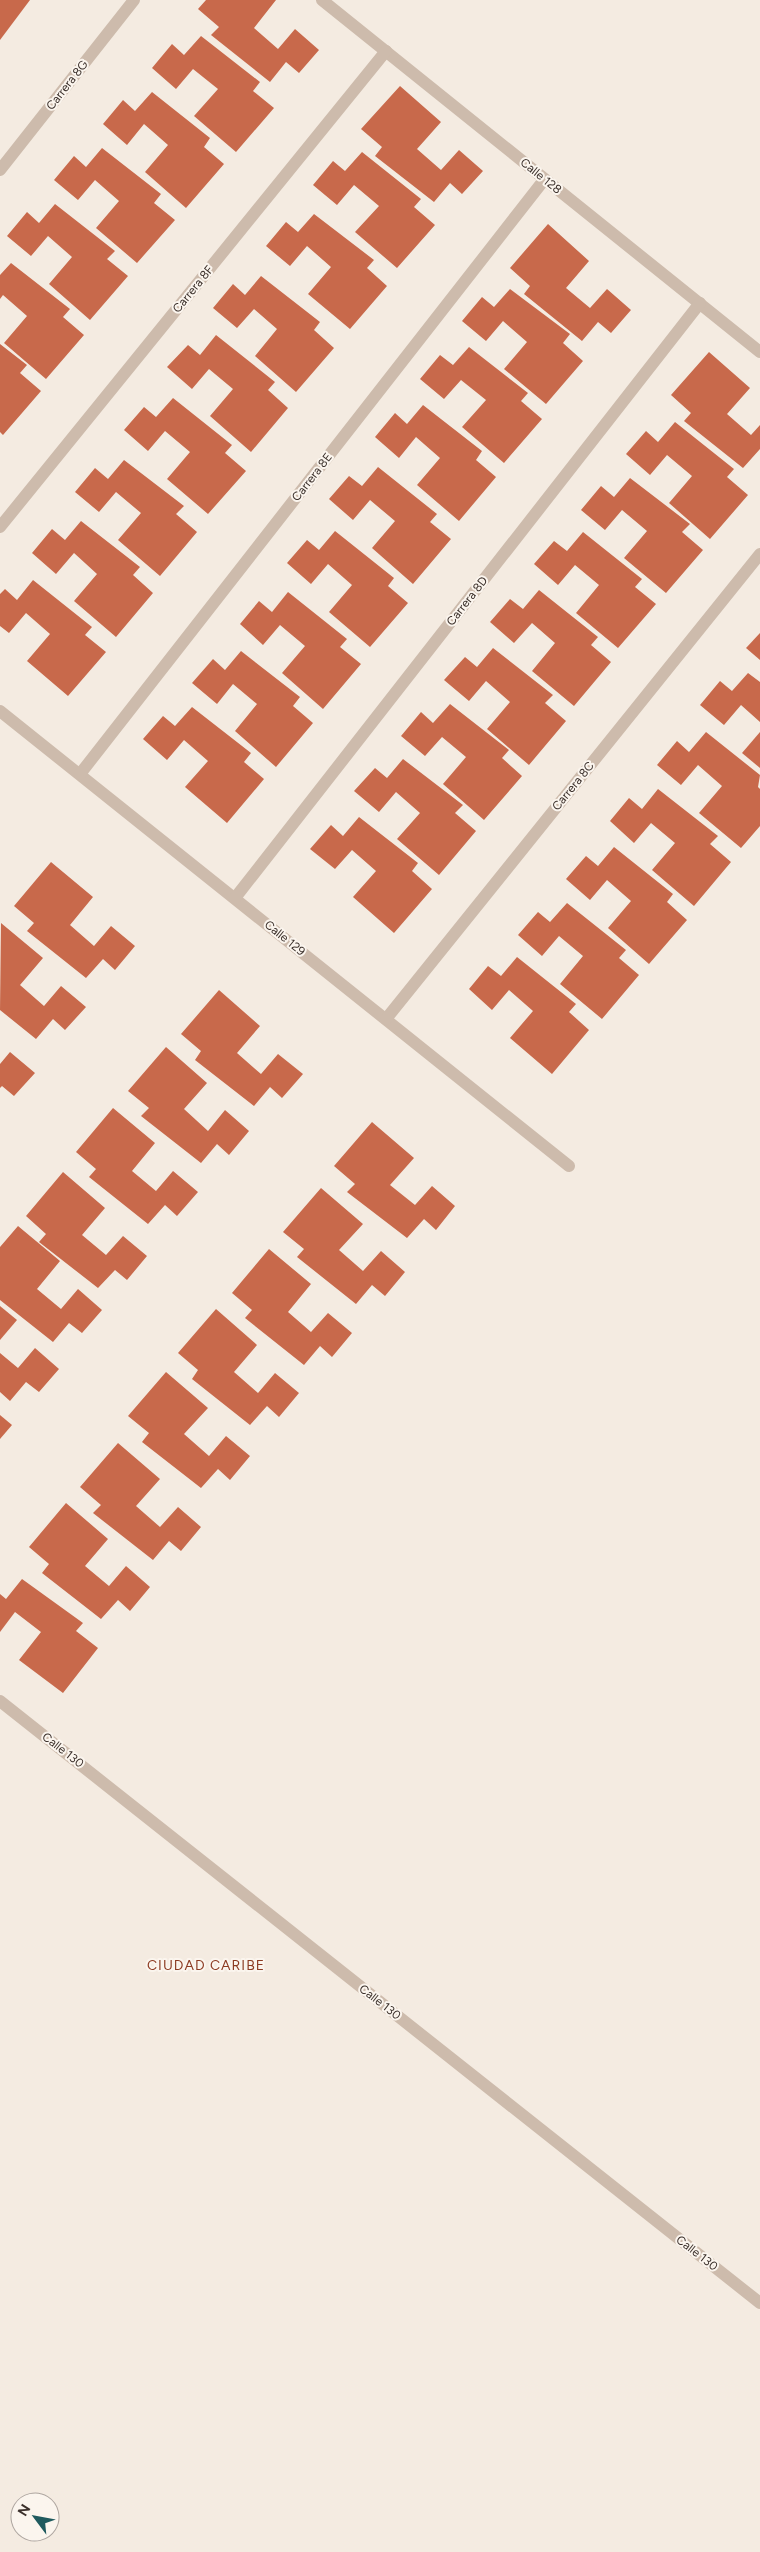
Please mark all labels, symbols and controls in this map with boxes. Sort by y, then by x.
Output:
street label: Carrera 8G [43,57,91,113]
street label: Calle 128 [518,155,564,197]
street label: Carrera 8F [170,262,217,315]
street label: Carrera 8E [289,450,335,504]
street label: Carrera 8D [444,574,490,628]
street label: Carrera 8C [549,759,597,813]
street label: Calle 129 [262,917,308,959]
street label: Calle 130 [39,1729,87,1771]
district label: CIUDAD CARIBE [147,1957,265,1974]
street label: Calle 130 [356,1981,404,2023]
street label: Calle 130 [673,2232,721,2274]
north arrow [10,2492,60,2542]
text: N [14,2501,34,2519]

